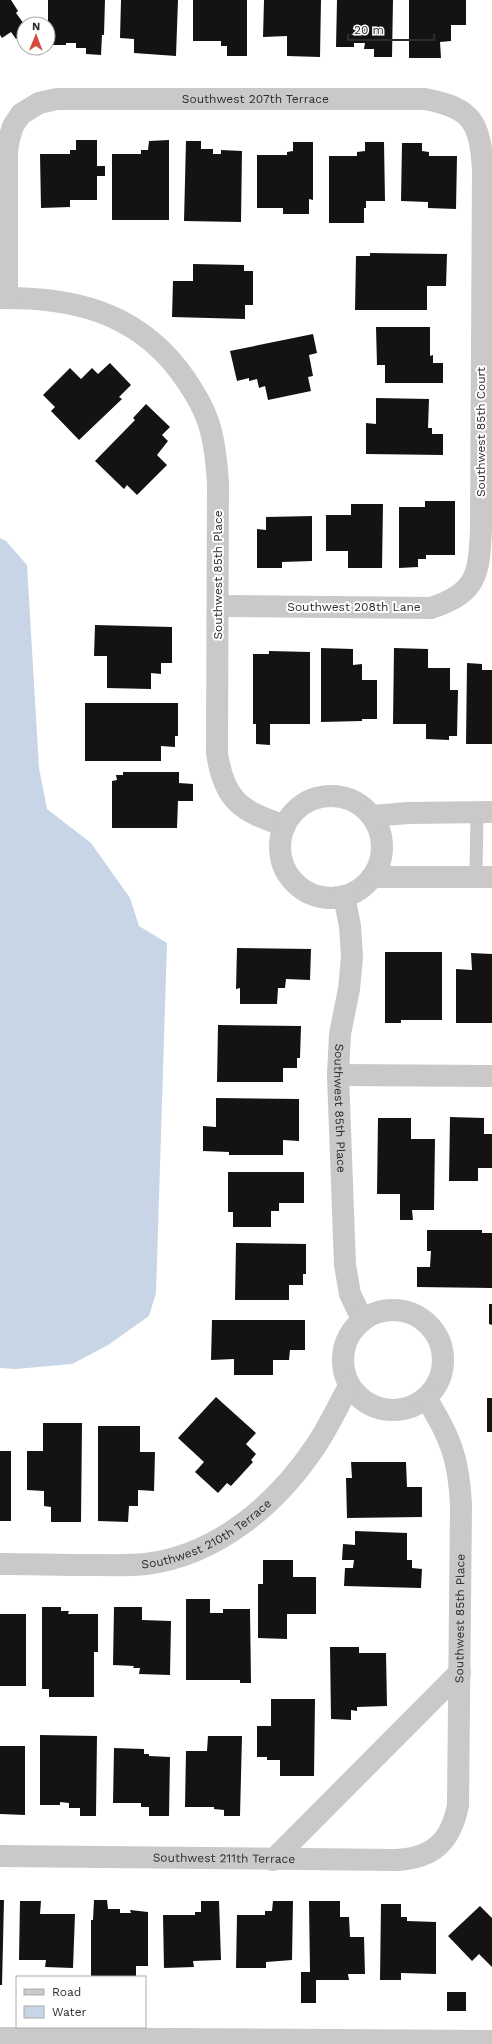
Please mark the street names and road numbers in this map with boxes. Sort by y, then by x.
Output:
street label: Southwest 207th Terrace [182,92,329,106]
street label: Southwest 85th Court [474,367,488,497]
street label: Southwest 85th Place [211,510,225,640]
street label: Southwest 208th Lane [287,600,421,614]
street label: Southwest 85th Place [331,1043,349,1173]
street label: Southwest 210th Terrace [141,1496,274,1571]
street label: Southwest 85th Place [452,1554,468,1683]
street label: Southwest 211th Terrace [153,1851,295,1866]

